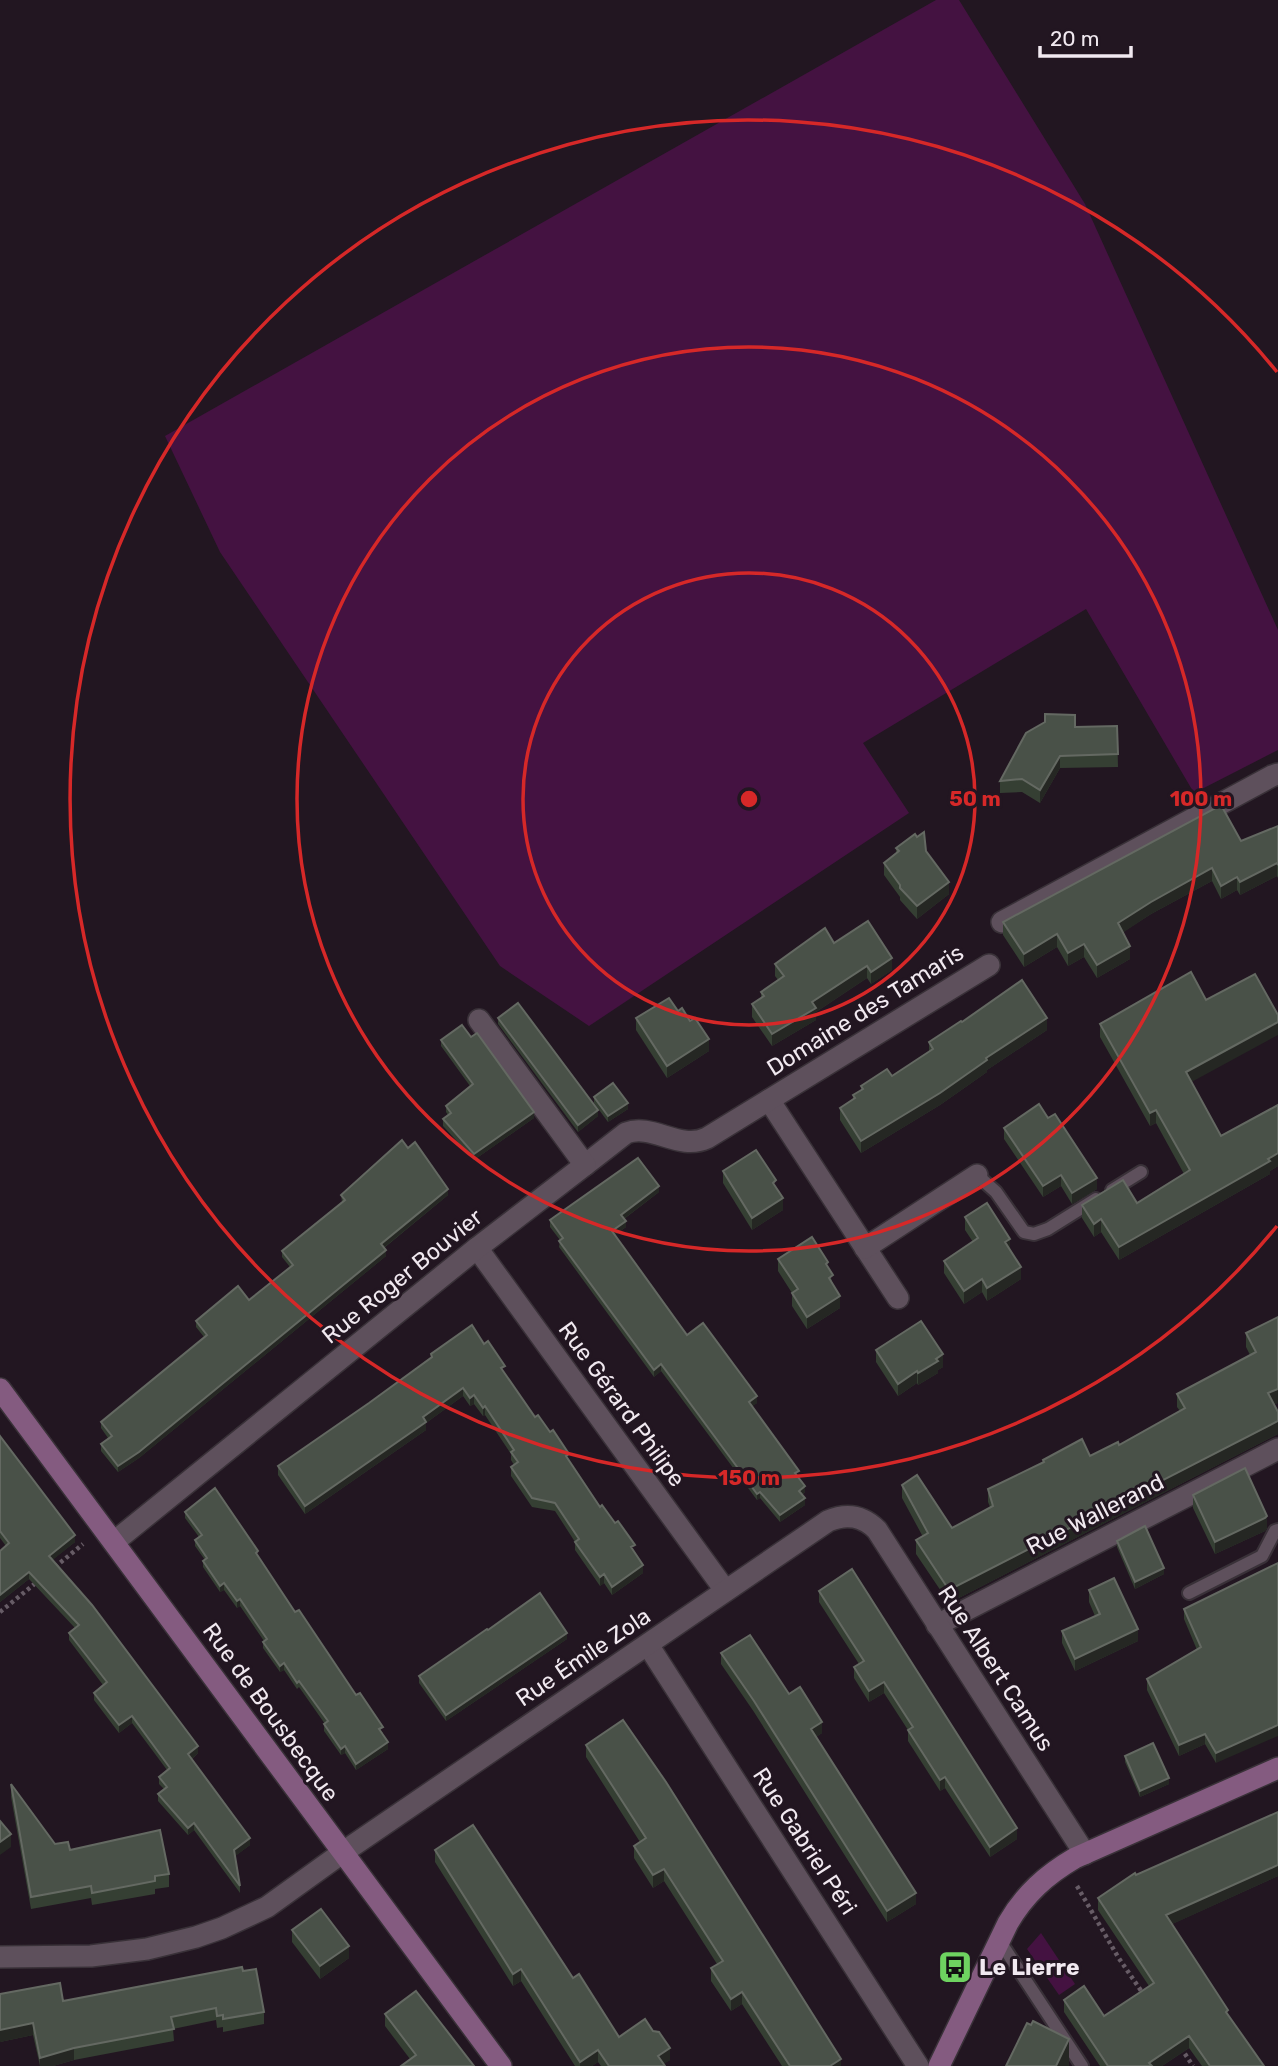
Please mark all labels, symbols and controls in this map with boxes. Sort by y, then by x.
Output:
scale bar [1040,14,1131,58]
text: 20 m [1050,26,1099,51]
text: 50 m [949,786,1001,811]
text: 100 m [1170,786,1232,811]
centre of rings [737,787,761,811]
street label: Domaine des Tamaris [761,938,969,1082]
street label: Rue Roger Bouvier [316,1203,488,1349]
street label: Rue Gérard Philipe [553,1316,691,1492]
text: 150 m [718,1465,780,1490]
street label: Rue Wallerand [1022,1467,1168,1561]
street label: Rue Albert Camus [932,1580,1060,1756]
street label: Rue Émile Zola [510,1602,656,1712]
street label: Rue de Bousbecque [197,1617,345,1807]
street label: Rue Gabriel Péri [747,1762,863,1920]
bus stop icon: Le Lierre [936,1948,974,1986]
place label: Le Lierre [979,1953,1080,1981]

